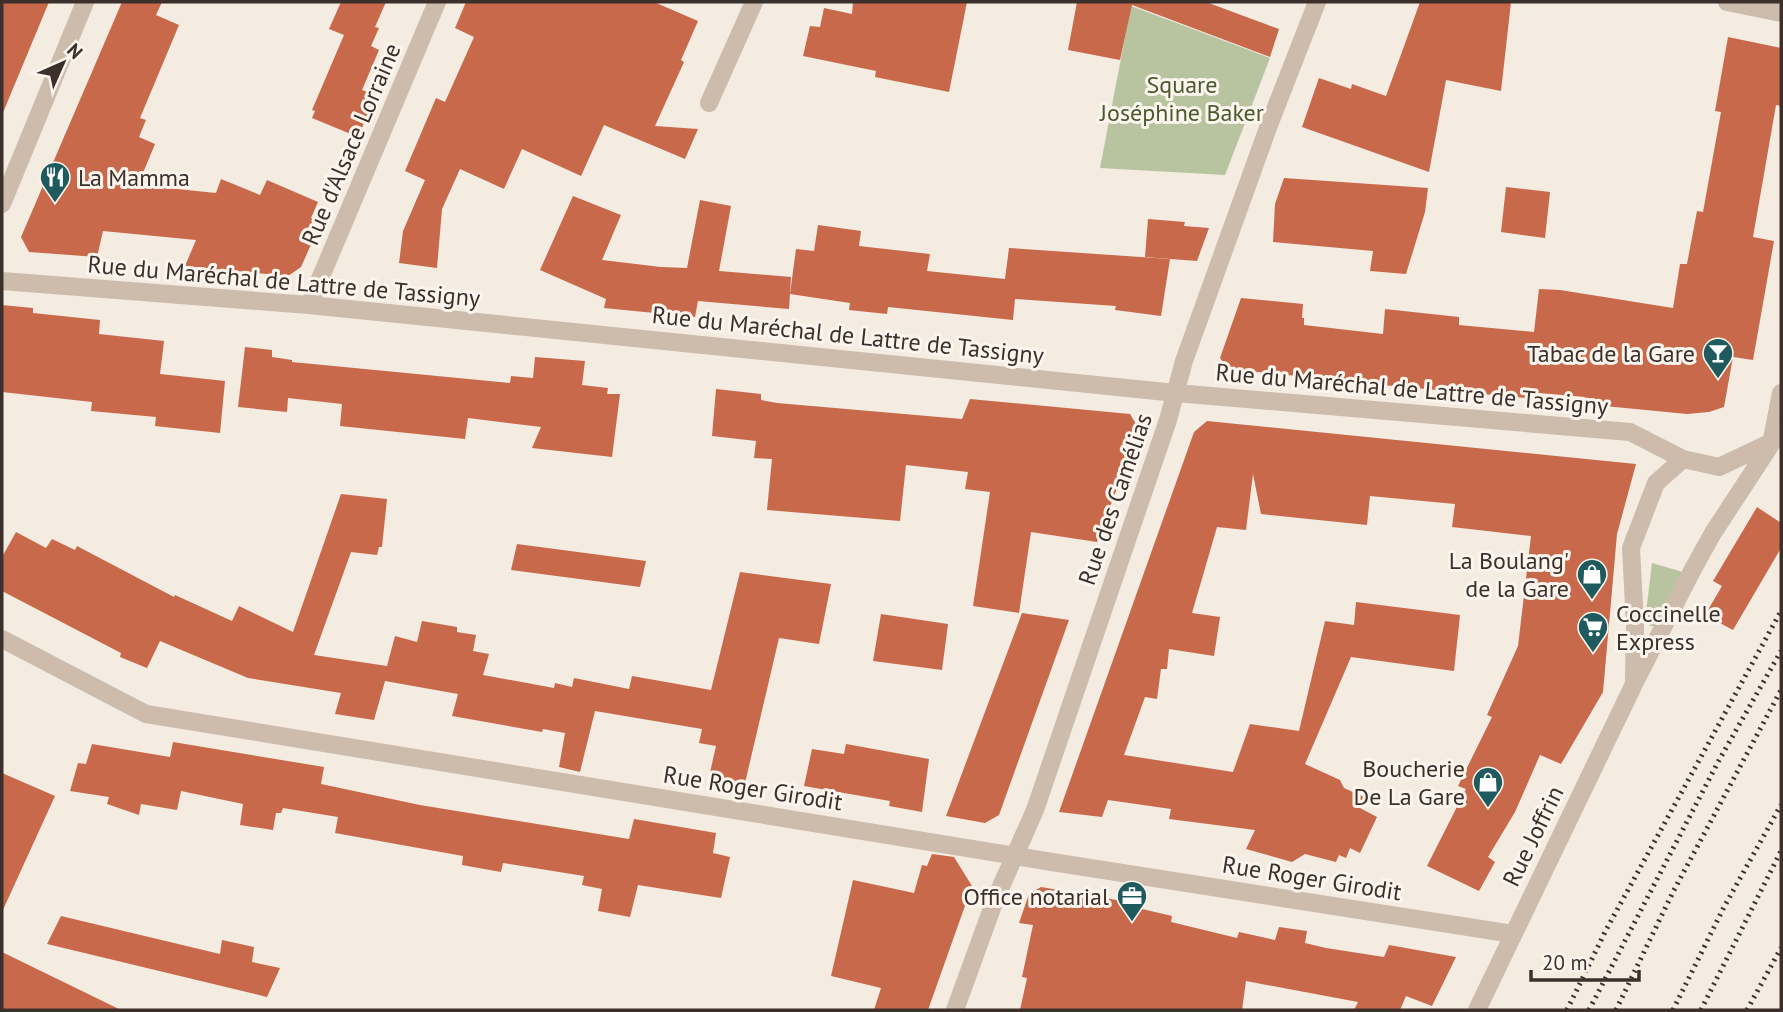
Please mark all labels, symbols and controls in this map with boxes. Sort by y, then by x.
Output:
north arrow [28,28,98,98]
text: N [62,38,88,64]
street label: Rue d'Alsace Lorraine [294,38,408,250]
park label: Square Joséphine Baker [1099,69,1264,128]
restaurant icon: La Mamma [38,160,72,204]
place label: La Mamma [78,162,190,193]
street label: Rue du Maréchal de Lattre de Tassigny [87,248,481,314]
street label: Rue du Maréchal de Lattre de Tassigny [651,299,1045,371]
bar icon: Tabac de la Gare [1701,336,1735,380]
place label: Tabac de la Gare [1527,338,1695,369]
street label: Rue du Maréchal de Lattre de Tassigny [1215,356,1609,422]
street label: Rue des Camélias [1071,409,1159,589]
place label: La Boulang' de la Gare [1449,545,1569,604]
shop icon: La Boulang' de la Gare [1575,557,1609,601]
place label: Coccinelle Express [1616,598,1721,657]
supermarket icon: Coccinelle Express [1576,610,1610,654]
place label: Boucherie De La Gare [1354,753,1465,812]
street label: Rue Roger Girodit [661,759,845,817]
shop icon: Boucherie De La Gare [1471,765,1505,809]
street label: Rue Joffrin [1495,781,1571,891]
street label: Rue Roger Girodit [1220,849,1404,907]
office icon: Office notarial [1115,879,1149,923]
place label: Office notarial [964,881,1109,912]
scale bar [1531,939,1640,983]
text: 20 m [1542,949,1588,976]

